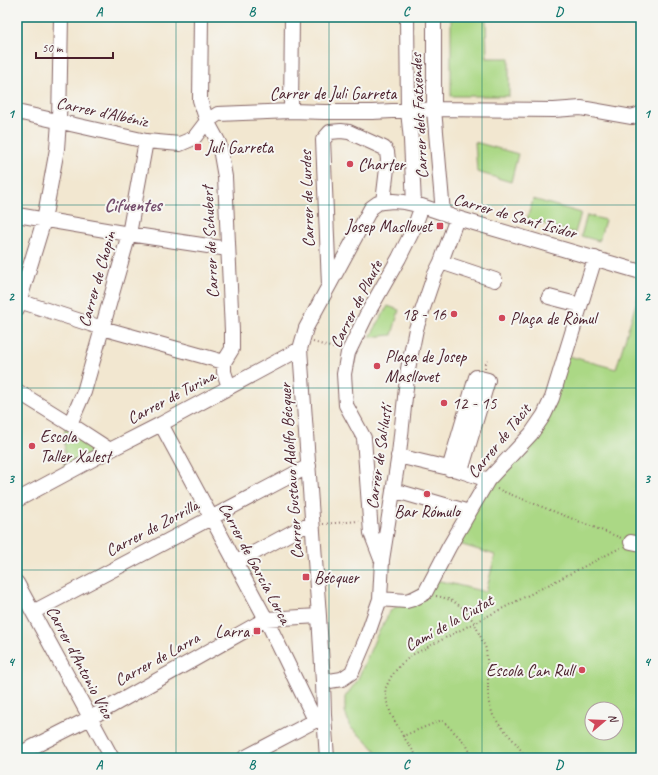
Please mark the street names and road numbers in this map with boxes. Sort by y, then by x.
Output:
street label: Carrer dels Fatxendes [405,51,433,179]
street label: Carrer de Juli Garreta [270,83,398,104]
street label: Carrer d'Albéniz [55,92,151,132]
street label: Carrer de Lurdes [295,148,319,248]
street label: Carrer de Schubert [196,183,223,299]
street label: Carrer de Sant Isidor [451,188,581,244]
street label: Carrer de Chopin [73,227,121,329]
street label: Carrer de Plaute [325,255,388,351]
street label: Carrer de Turina [124,364,220,429]
street label: Carrer Gustavo Adolfo Bécquer [274,380,308,560]
street label: Carrer de Tàcit [463,398,537,483]
street label: Carrer de Sal·lustí [361,400,397,511]
street label: Carrer de Zorrilla [102,494,204,561]
street label: Carrer de García Lorca [214,498,297,629]
street label: Camí de la Ciutat [401,589,499,656]
street label: Carrer d'Antonio Vico [42,602,119,724]
street label: Carrer de Larra [111,627,204,691]

